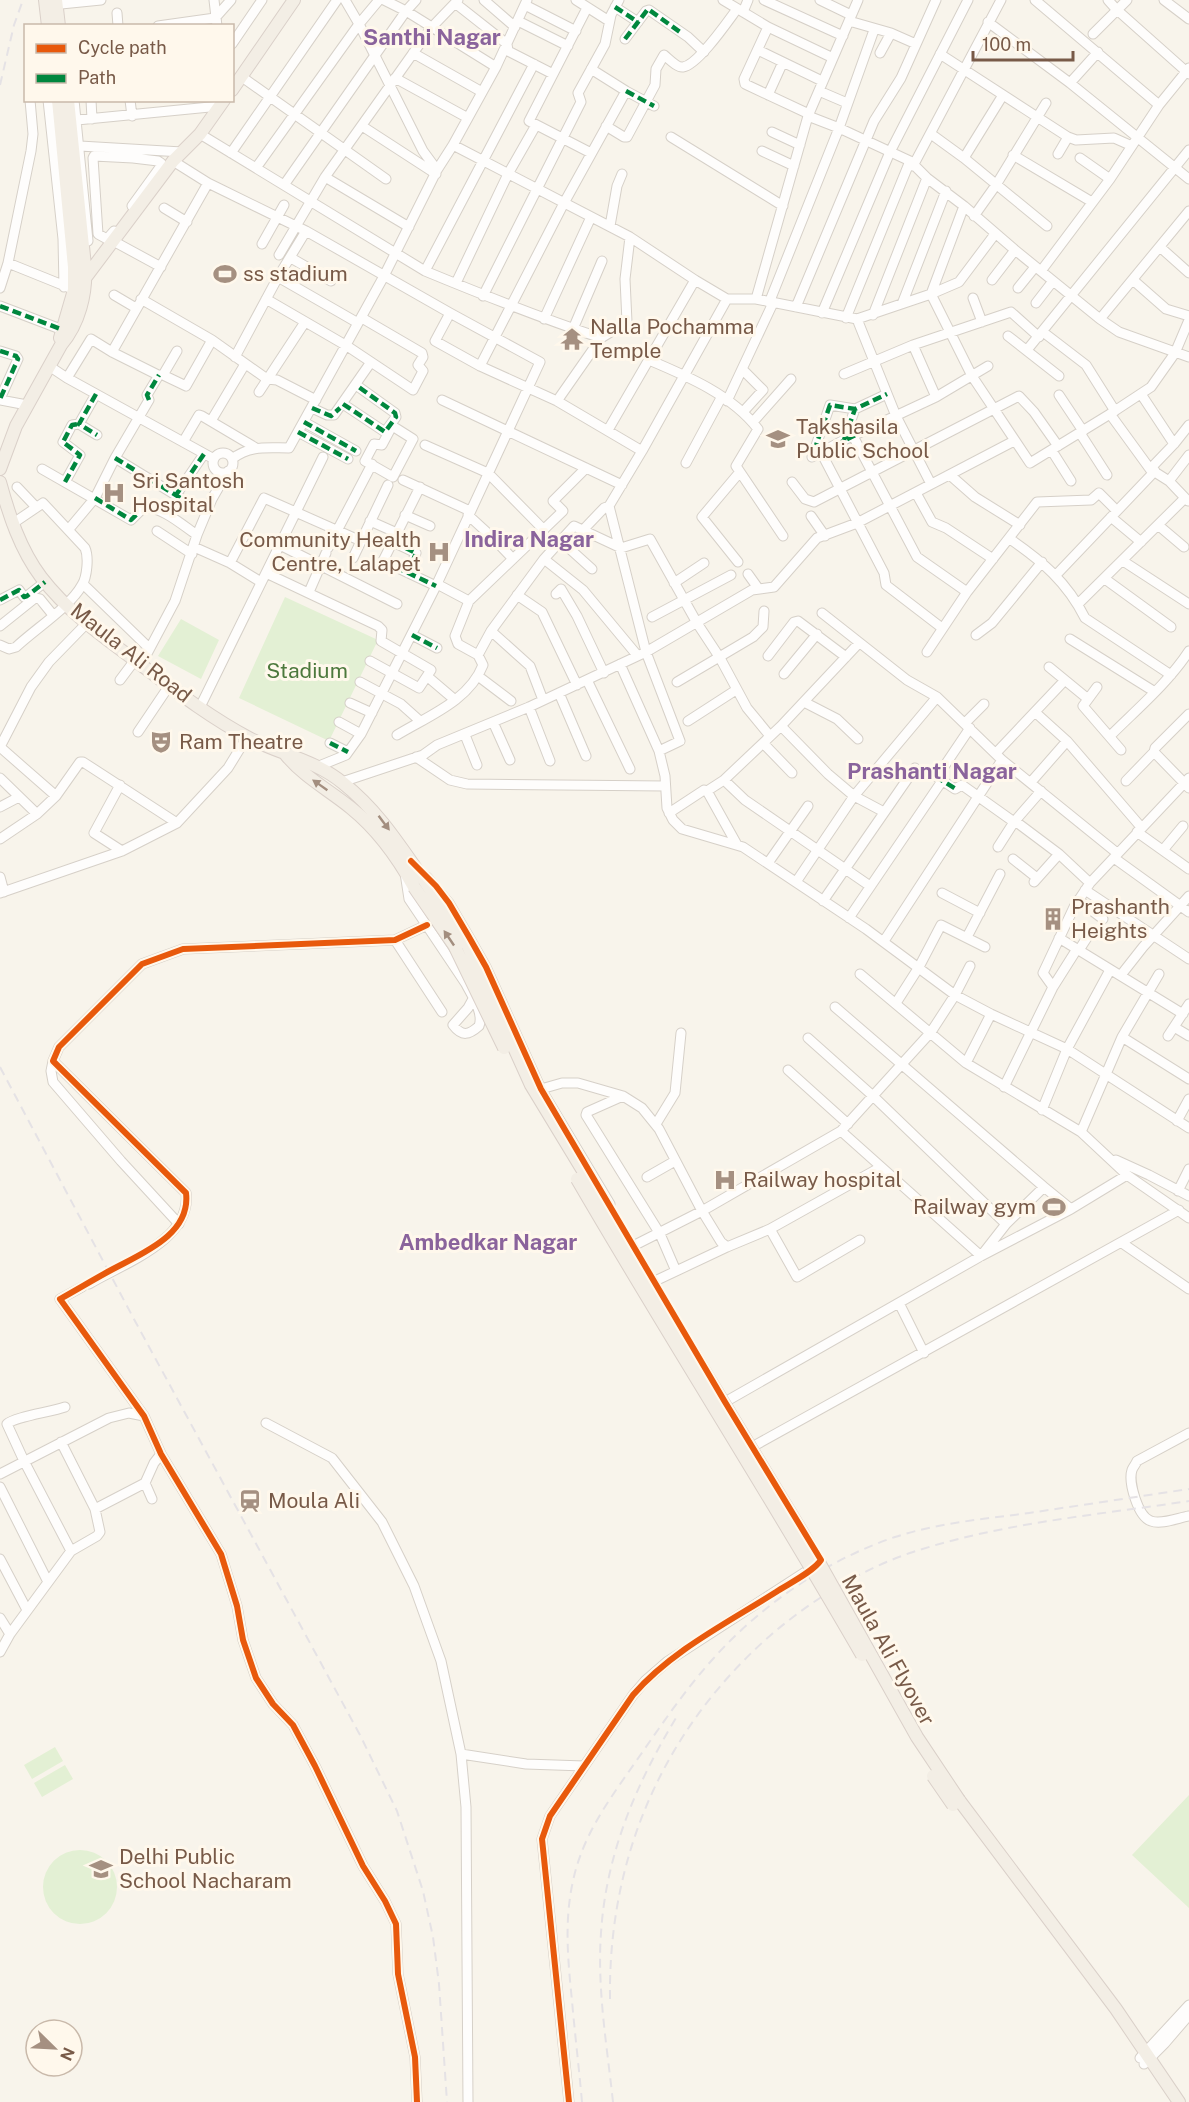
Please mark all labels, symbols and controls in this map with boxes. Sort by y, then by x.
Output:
legend [24,24,234,102]
district label: Santhi Nagar [363,24,501,50]
scale bar [973,24,1074,62]
text: 100 m [982,34,1031,55]
text: Cycle path [78,37,167,58]
text: Path [78,67,116,88]
sports icon: ss stadium [212,261,238,287]
place label: ss stadium [243,261,348,286]
place label: Nalla Pochamma Temple [590,314,754,363]
temple icon: Nalla Pochamma Temple [559,326,585,352]
place label: Takshasila Public School [796,414,930,463]
school or university icon: Takshasila Public School [765,426,791,452]
place label: Sri Santosh Hospital [132,468,244,517]
hospital icon: Sri Santosh Hospital [101,480,127,506]
district label: Indira Nagar [464,526,594,552]
place label: Community Health Centre, Lalapet [239,527,421,576]
hospital icon: Community Health Centre, Lalapet [426,539,452,565]
street label: Maula Ali Road [66,598,197,708]
park label: Stadium [266,658,348,683]
theatre icon: Ram Theatre [148,729,174,755]
place label: Ram Theatre [179,729,303,754]
district label: Prashanti Nagar [847,758,1017,784]
one-way arrow [312,779,328,791]
one-way arrow [378,815,390,831]
place label: Prashanth Heights [1071,894,1170,943]
building icon: Prashanth Heights [1040,906,1066,932]
one-way arrow [444,930,455,946]
hospital icon: Railway hospital [712,1167,738,1193]
place label: Railway hospital [743,1167,902,1192]
place label: Railway gym [913,1194,1036,1219]
sports icon: Railway gym [1041,1194,1067,1220]
district label: Ambedkar Nagar [399,1229,577,1255]
station icon: Moula Ali [237,1488,263,1514]
place label: Moula Ali [268,1488,360,1513]
street label: Maula Ali Flyover [837,1570,940,1730]
place label: Delhi Public School Nacharam [119,1844,292,1893]
school or university icon: Delhi Public School Nacharam [88,1856,114,1882]
north arrow [24,2018,84,2078]
text: N [56,2044,78,2063]

